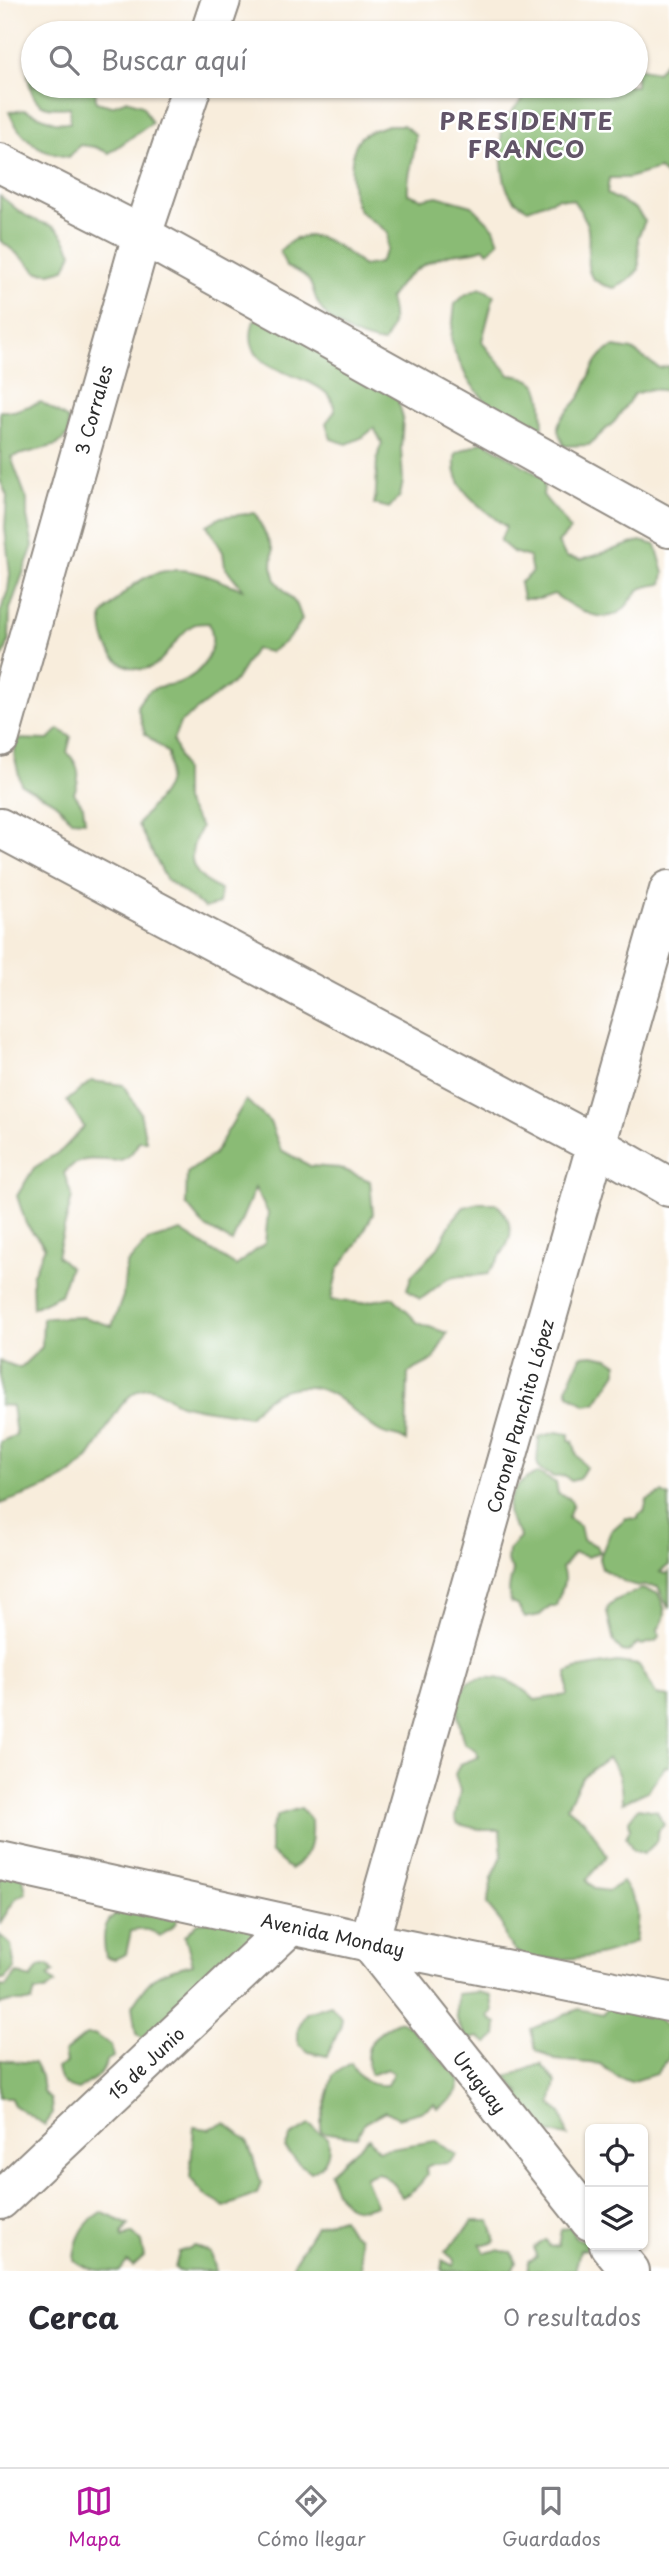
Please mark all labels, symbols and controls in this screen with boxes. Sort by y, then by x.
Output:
search box [21,21,648,98]
text: Buscar aquí [101,40,247,79]
icon: search [45,41,83,79]
district label: PRESIDENTE FRANCO [440,102,614,166]
street label: 3 Corrales [67,362,118,458]
street label: Coronel Panchito López [479,1315,560,1516]
street label: Avenida Monday [259,1905,407,1962]
street label: 15 de Junio [101,2020,190,2106]
street label: Uruguay [447,2045,513,2119]
map controls [585,2124,648,2250]
button: locate [585,2124,648,2187]
button: layers [585,2187,648,2250]
text: Cerca [28,2294,119,2339]
text: 0 resultados [503,2299,641,2334]
tab: Mapa [68,2482,120,2552]
tab: Cómo llegar [257,2482,366,2552]
tab: Guardados [502,2482,601,2552]

